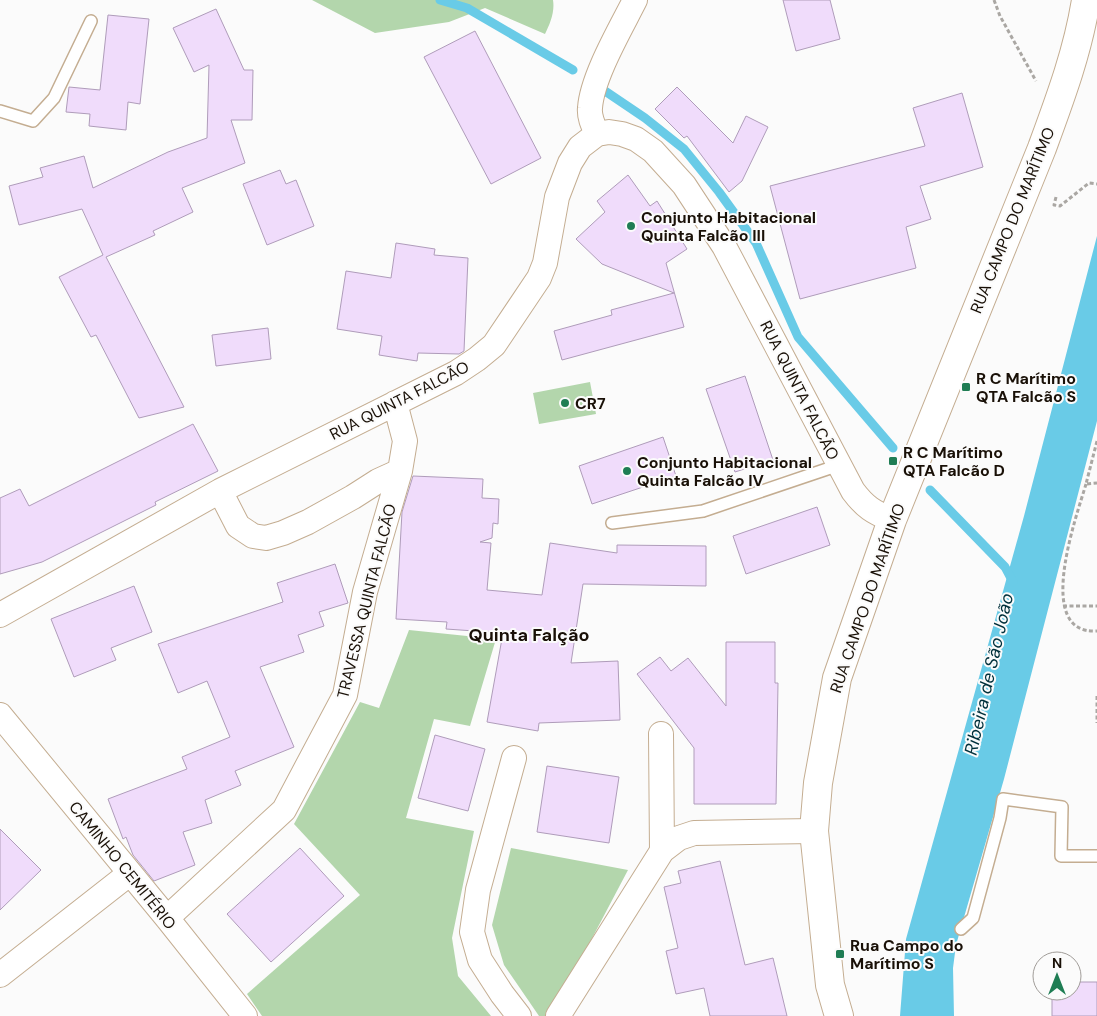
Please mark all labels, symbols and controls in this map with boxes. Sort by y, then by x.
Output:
street label: RUA CAMPO DO MARÍTIMO [965,124,1059,316]
place label: Conjunto Habitacional Quinta Falcão III [641,207,816,246]
marker: Conjunto Habitacional Quinta Falcão III [625,220,637,232]
street label: RUA QUINTA FALCÃO [755,317,844,463]
street label: RUA QUINTA FALCÃO [326,356,472,445]
place label: R C Marítimo QTA Falcão S [976,368,1076,407]
marker: R C Marítimo QTA Falcão S [960,381,972,393]
place label: CR7 [575,393,606,414]
marker: CR7 [559,397,571,409]
place label: R C Marítimo QTA Falcão D [903,442,1005,481]
place label: Conjunto Habitacional Quinta Falcão IV [637,452,812,491]
marker: R C Marítimo QTA Falcão D [887,455,899,467]
marker: Conjunto Habitacional Quinta Falcão IV [621,465,633,477]
street label: RUA CAMPO DO MARÍTIMO [825,501,910,696]
street label: TRAVESSA QUINTA FALCÃO [332,502,401,701]
water label: Ribeira de São João [959,591,1019,757]
district label: Quinta Falção [469,623,589,647]
street label: CAMINHO CEMITÉRIO [64,797,181,934]
place label: Rua Campo do Marítimo S [850,935,964,974]
marker: Rua Campo do Marítimo S [834,948,846,960]
north arrow [1032,951,1082,1001]
text: N [1052,954,1062,972]

